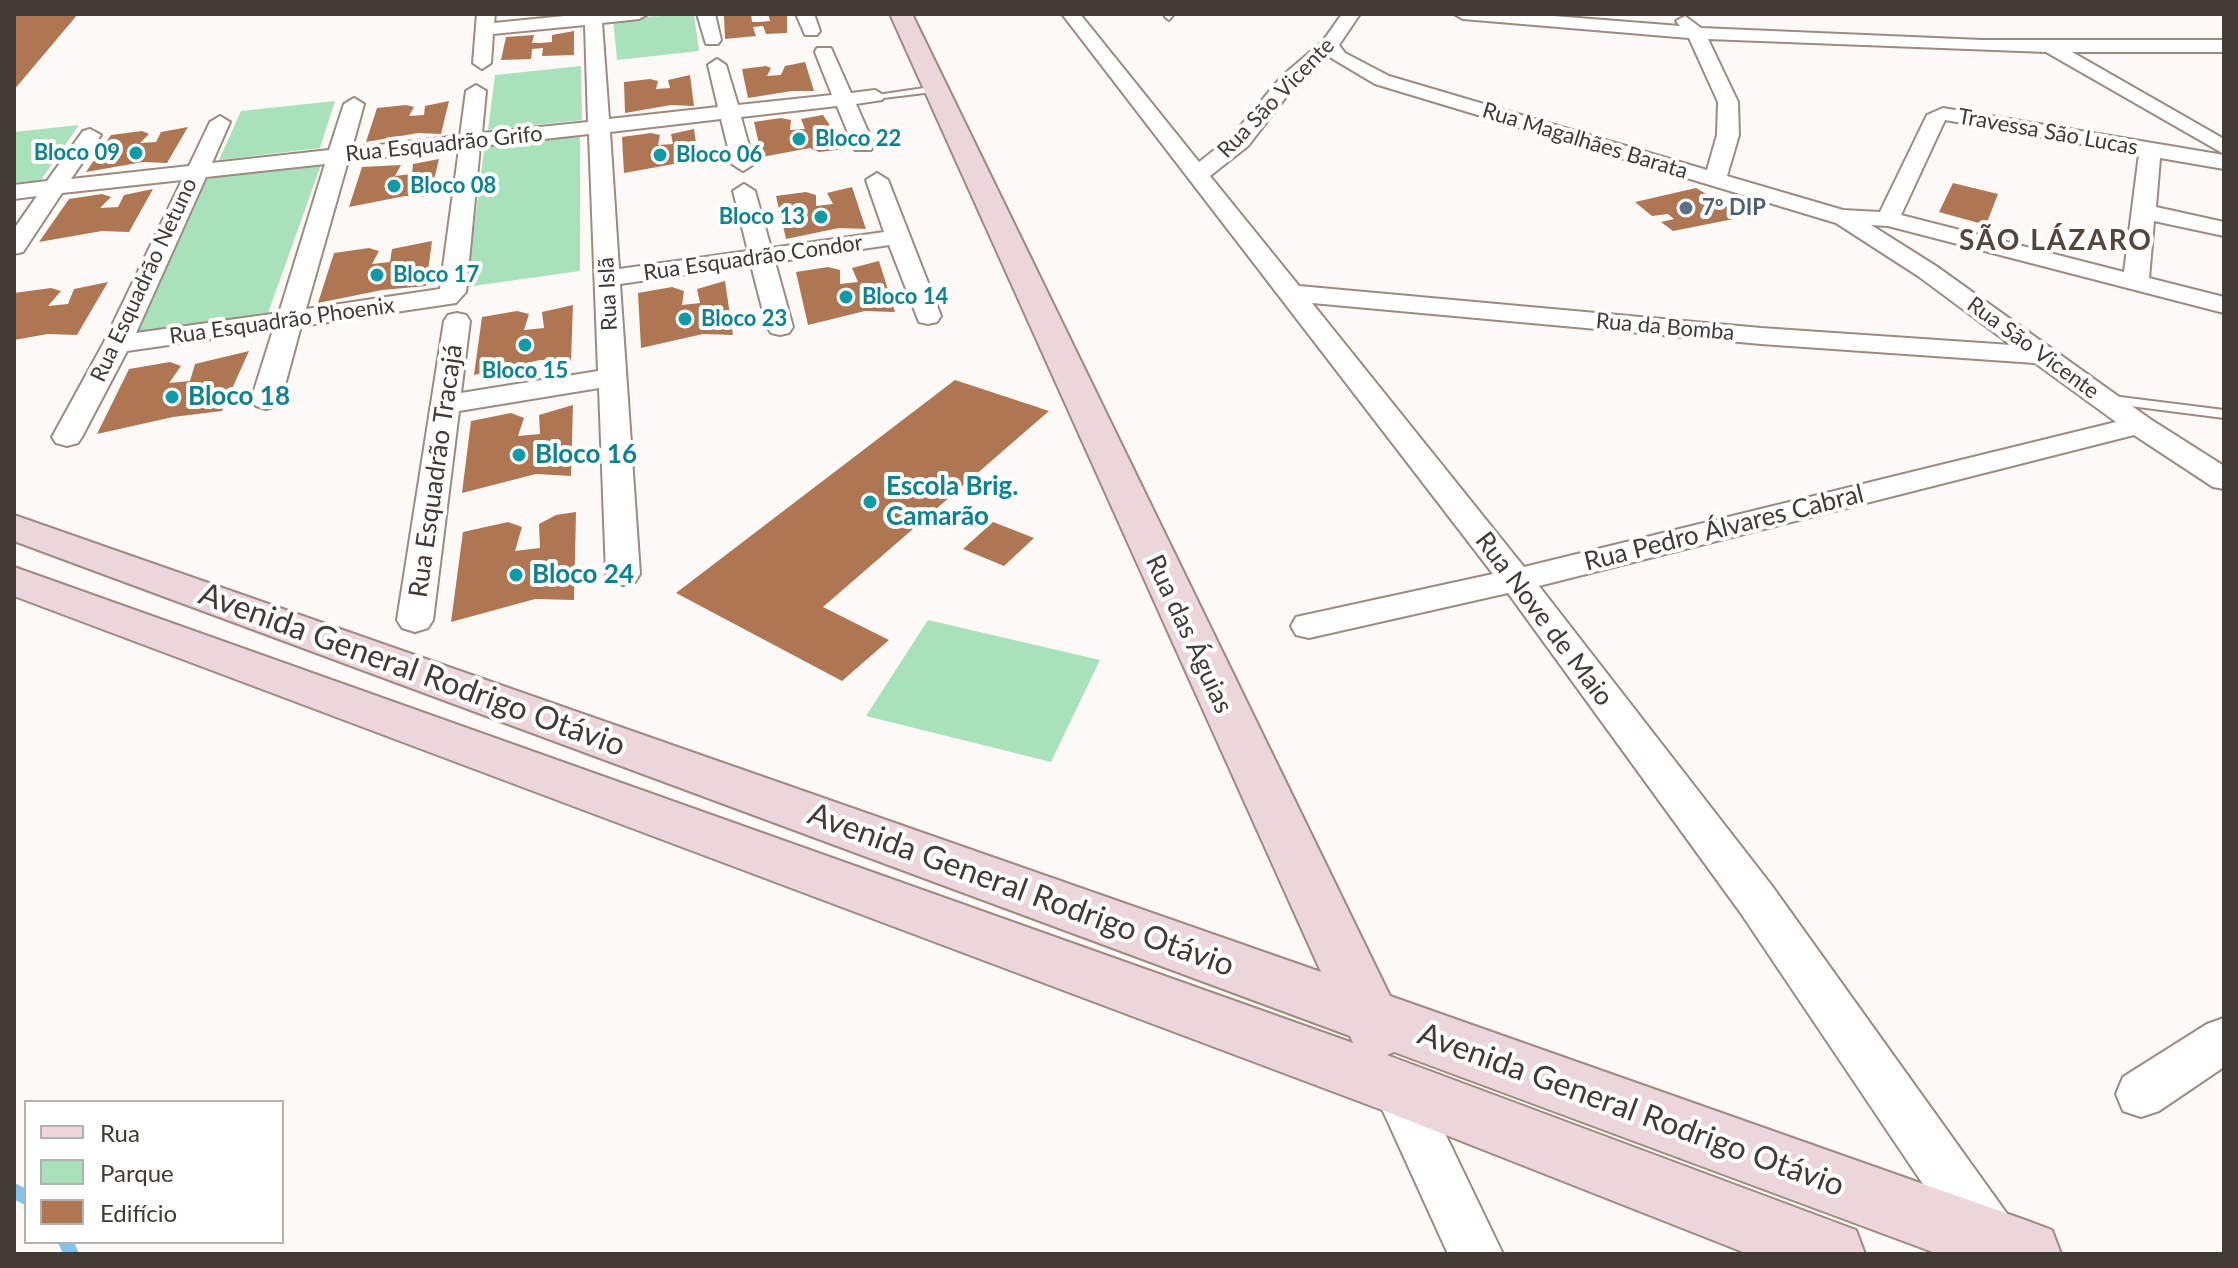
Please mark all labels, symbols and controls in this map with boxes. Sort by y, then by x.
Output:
street label: Rua São Vicente [1212,32,1340,164]
street label: Rua Magalhães Barata [1479,97,1691,185]
street label: Travessa São Lucas [1956,103,2140,161]
street label: Rua Esquadrão Grifo [344,121,544,167]
place label: Bloco 22 [815,126,901,152]
marker: Bloco 22 [790,130,808,148]
place label: Bloco 09 [34,140,120,166]
place label: Bloco 06 [676,142,762,168]
marker: Bloco 09 [127,144,145,162]
marker: Bloco 06 [651,146,669,164]
place label: Bloco 08 [410,173,496,199]
street label: Rua Esquadrão Netuno [85,174,203,386]
marker: Bloco 08 [385,177,403,195]
place label: 7º DIP [1702,195,1766,221]
marker: 7º DIP [1677,199,1695,217]
place label: Bloco 13 [719,204,805,230]
marker: Bloco 13 [812,208,830,226]
district label: SÃO LÁZARO [1959,224,2153,258]
street label: Rua Esquadrão Condor [642,230,864,286]
street label: Rua Islã [593,257,623,331]
place label: Bloco 17 [393,262,479,288]
marker: Bloco 17 [368,266,386,284]
place label: Bloco 14 [862,284,948,310]
marker: Bloco 14 [837,288,855,306]
street label: Rua São Vicente [1962,291,2104,405]
street label: Rua Esquadrão Phoenix [168,292,396,350]
place label: Bloco 23 [701,306,787,332]
street label: Rua da Bomba [1595,308,1735,346]
marker: Bloco 23 [676,310,694,328]
marker: Bloco 15 [516,336,534,354]
street label: Rua Esquadrão Tracajá [403,342,469,600]
place label: Bloco 15 [482,358,568,384]
place label: Bloco 18 [188,381,290,413]
marker: Bloco 18 [163,388,181,406]
place label: Bloco 16 [535,439,637,471]
marker: Bloco 16 [510,446,528,464]
place label: Escola Brig. Camarão [886,471,1018,532]
street label: Rua Pedro Álvares Cabral [1581,478,1867,578]
marker: Escola Brig. Camarão [861,493,879,511]
street label: Rua Nove de Maio [1468,526,1620,712]
street label: Rua das Águias [1139,550,1239,718]
place label: Bloco 24 [532,559,634,591]
marker: Bloco 24 [507,566,525,584]
street label: Avenida General Rodrigo Otávio [194,575,630,765]
street label: Avenida General Rodrigo Otávio [803,795,1239,985]
street label: Avenida General Rodrigo Otávio [1413,1015,1849,1205]
legend [24,1100,284,1244]
text: Rua [100,1118,140,1147]
text: Parque [100,1158,174,1187]
text: Edifício [100,1198,177,1227]

